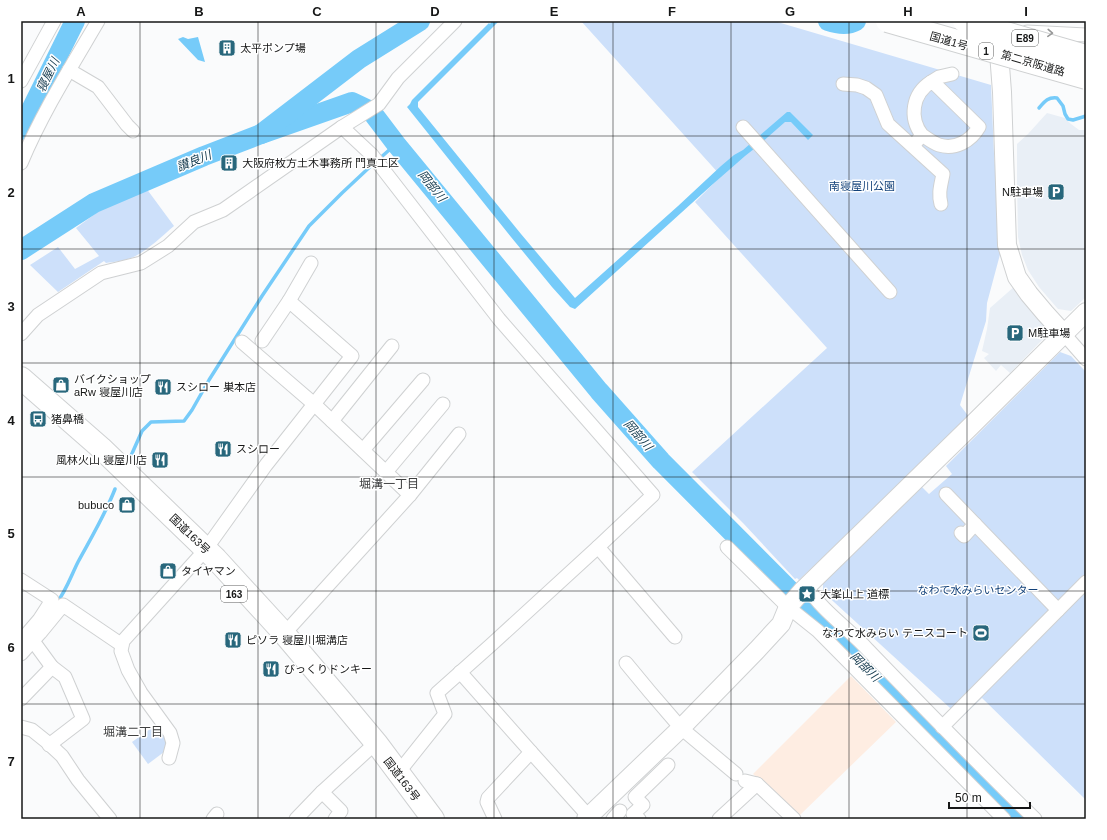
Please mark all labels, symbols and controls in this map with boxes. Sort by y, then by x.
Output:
text: A [76,4,86,19]
text: B [194,4,204,19]
text: C [312,4,322,19]
text: D [430,4,440,19]
text: E [550,4,559,19]
text: F [668,4,676,19]
text: G [785,4,795,19]
text: H [903,4,913,19]
text: I [1024,4,1028,19]
one-way arrow [1047,28,1053,37]
street label: 国道1号 [929,30,969,52]
road number: E89 [1012,30,1038,46]
building icon: 太平ポンプ場 [217,38,237,58]
place label: 太平ポンプ場 [240,42,306,54]
road number: 1 [979,43,993,59]
street label: 第二京阪道路 [1000,48,1066,78]
water label: 寝屋川 [34,54,63,94]
text: 1 [7,71,15,86]
water label: 讃良川 [175,147,215,174]
building icon: 大阪府枚方土木事務所 門真工区 [219,153,239,173]
place label: 大阪府枚方土木事務所 門真工区 [242,157,399,169]
water label: 岡部川 [415,168,450,206]
park label: 南寝屋川公園 [829,180,895,192]
parking icon: N駐車場 [1046,182,1066,202]
text: 2 [7,185,15,200]
place label: N駐車場 [1002,186,1043,198]
text: 3 [7,299,15,314]
parking icon: M駐車場 [1005,323,1025,343]
place label: M駐車場 [1028,327,1070,339]
place label: バイクショップ aRw 寝屋川店 [74,373,151,398]
shop icon: バイクショップ aRw 寝屋川店 [51,375,71,395]
restaurant icon: スシロー 巣本店 [153,377,173,397]
place label: スシロー 巣本店 [176,381,256,393]
bus stop icon: 猪鼻橋 [28,409,48,429]
text: 4 [7,413,15,428]
place label: 猪鼻橋 [51,413,84,425]
water label: 岡部川 [621,417,656,455]
restaurant icon: スシロー [213,439,233,459]
place label: スシロー [236,443,280,455]
restaurant icon: 風林火山 寝屋川店 [150,450,170,470]
place label: 風林火山 寝屋川店 [56,454,147,466]
district label: 堀溝一丁目 [359,477,419,491]
shop icon: bubuco [117,495,137,515]
place label: bubuco [78,499,114,511]
street label: 国道163号 [167,512,213,556]
text: 5 [7,526,15,541]
shop icon: タイヤマン [158,561,178,581]
place label: タイヤマン [181,565,236,577]
place icon: 大峯山上 道標 [797,584,817,604]
park label: なわて水みらいセンター [918,584,1039,596]
road number: 163 [221,586,247,602]
place label: 大峯山上 道標 [820,588,889,600]
sports icon: なわて水みらい テニスコート [971,623,991,643]
place label: なわて水みらい テニスコート [822,627,968,639]
restaurant icon: ピソラ 寝屋川堀溝店 [223,630,243,650]
place label: ピソラ 寝屋川堀溝店 [246,634,348,646]
text: 6 [7,640,15,655]
water label: 岡部川 [847,649,884,686]
restaurant icon: びっくりドンキー [261,659,281,679]
place label: びっくりドンキー [284,663,372,675]
district label: 堀溝二丁目 [103,725,163,739]
text: 7 [7,754,15,769]
street label: 国道163号 [382,755,422,803]
scale bar [949,784,1030,810]
text: 50 m [955,791,982,805]

